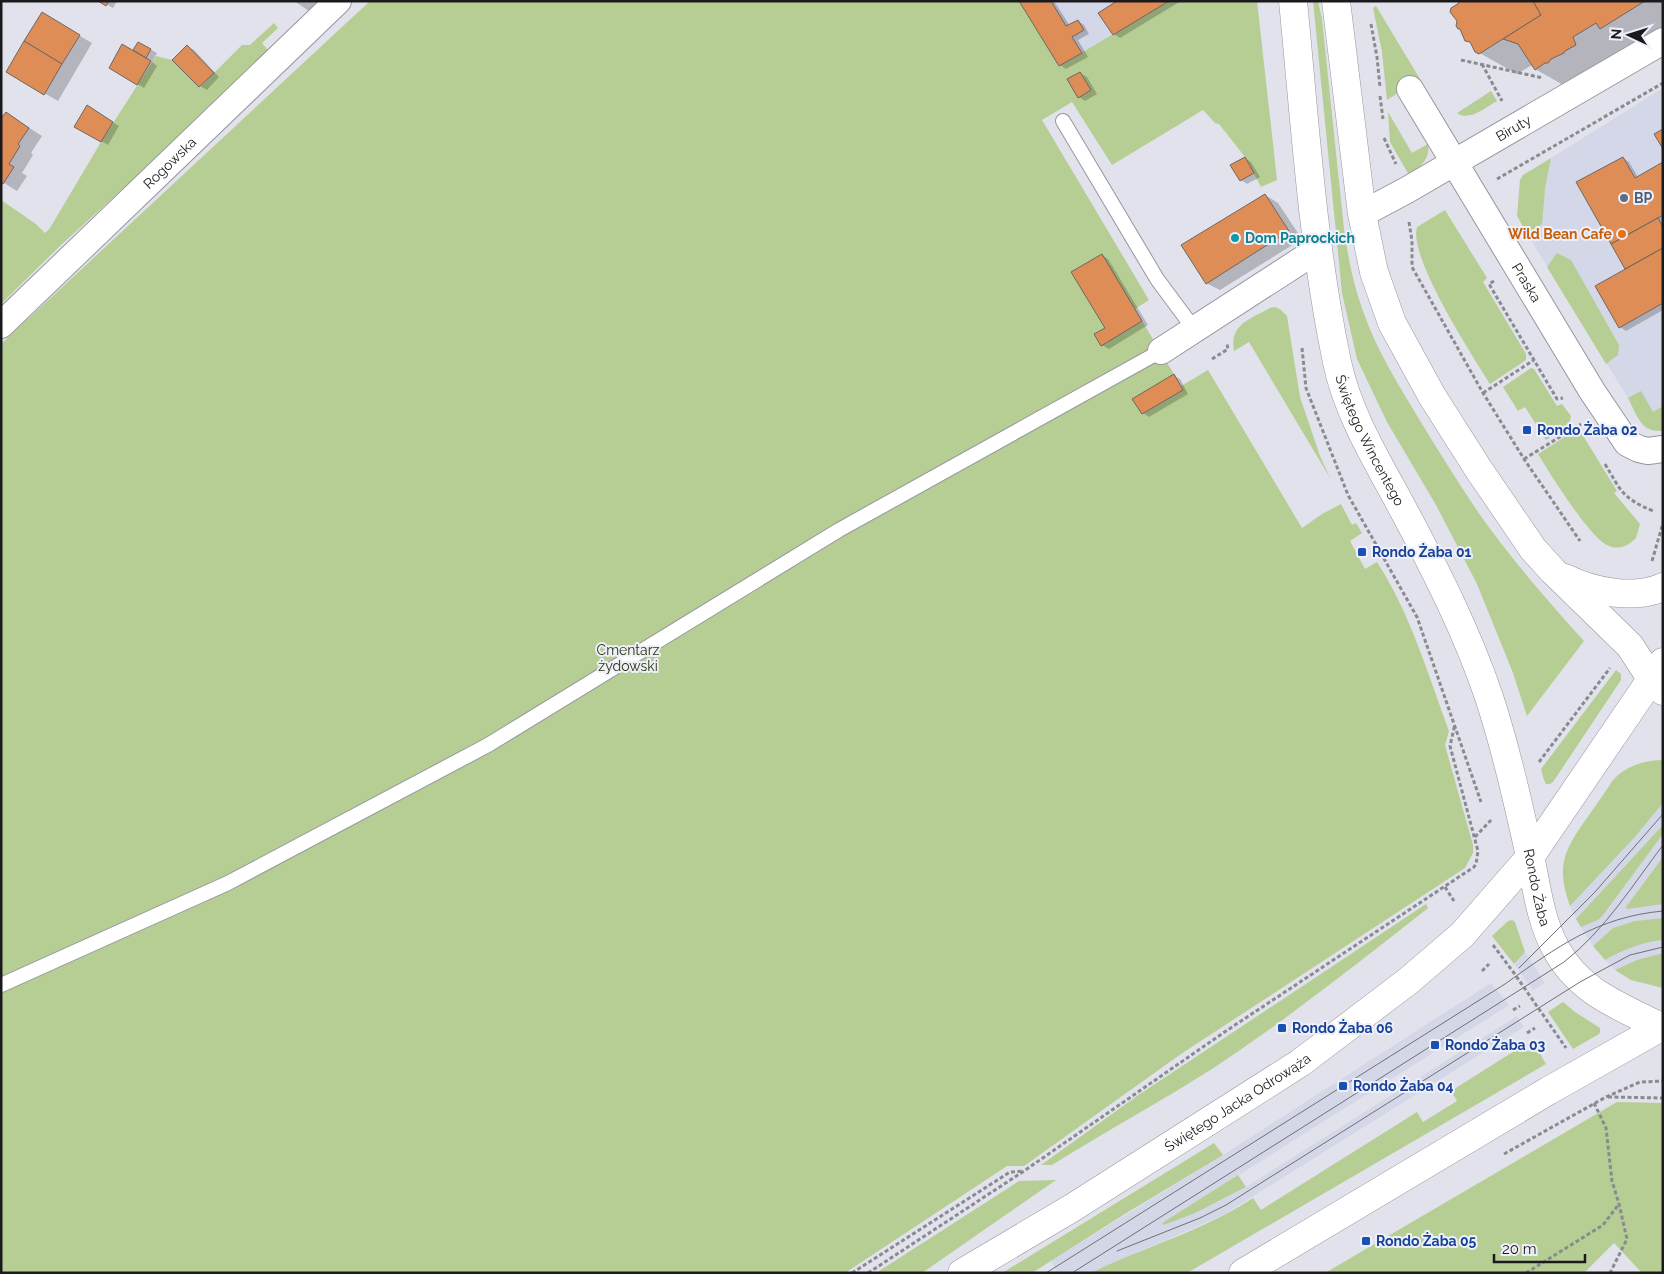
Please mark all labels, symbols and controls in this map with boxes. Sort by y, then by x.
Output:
north arrow [1604,10,1654,60]
text: N [1608,28,1624,40]
street label: Biruty [1493,111,1534,145]
street label: Rogowska [140,134,199,192]
place label: BP [1634,190,1653,206]
marker: BP [1618,192,1630,204]
place label: Wild Bean Cafe [1508,226,1613,242]
marker: Wild Bean Cafe [1616,228,1628,240]
place label: Dom Paprockich [1245,230,1355,246]
marker: Dom Paprockich [1229,232,1241,244]
street label: Praska [1509,260,1545,305]
street label: Świętego Wincentego [1332,373,1408,509]
place label: Rondo Żaba 02 [1537,421,1638,438]
marker: Rondo Żaba 02 [1521,424,1533,436]
place label: Rondo Żaba 01 [1372,543,1472,560]
marker: Rondo Żaba 01 [1356,546,1368,558]
park label: Cmentarz żydowski [597,642,660,674]
street label: Rondo Żaba [1521,847,1553,928]
place label: Rondo Żaba 06 [1292,1019,1393,1036]
marker: Rondo Żaba 06 [1276,1022,1288,1034]
place label: Rondo Żaba 03 [1445,1036,1546,1053]
marker: Rondo Żaba 03 [1429,1039,1441,1051]
street label: Świętego Jacka Odrowąża [1161,1050,1314,1155]
place label: Rondo Żaba 04 [1353,1077,1454,1094]
marker: Rondo Żaba 04 [1337,1080,1349,1092]
place label: Rondo Żaba 05 [1376,1232,1477,1249]
scale bar [1494,1232,1585,1264]
marker: Rondo Żaba 05 [1360,1235,1372,1247]
text: 20 m [1502,1240,1537,1258]

